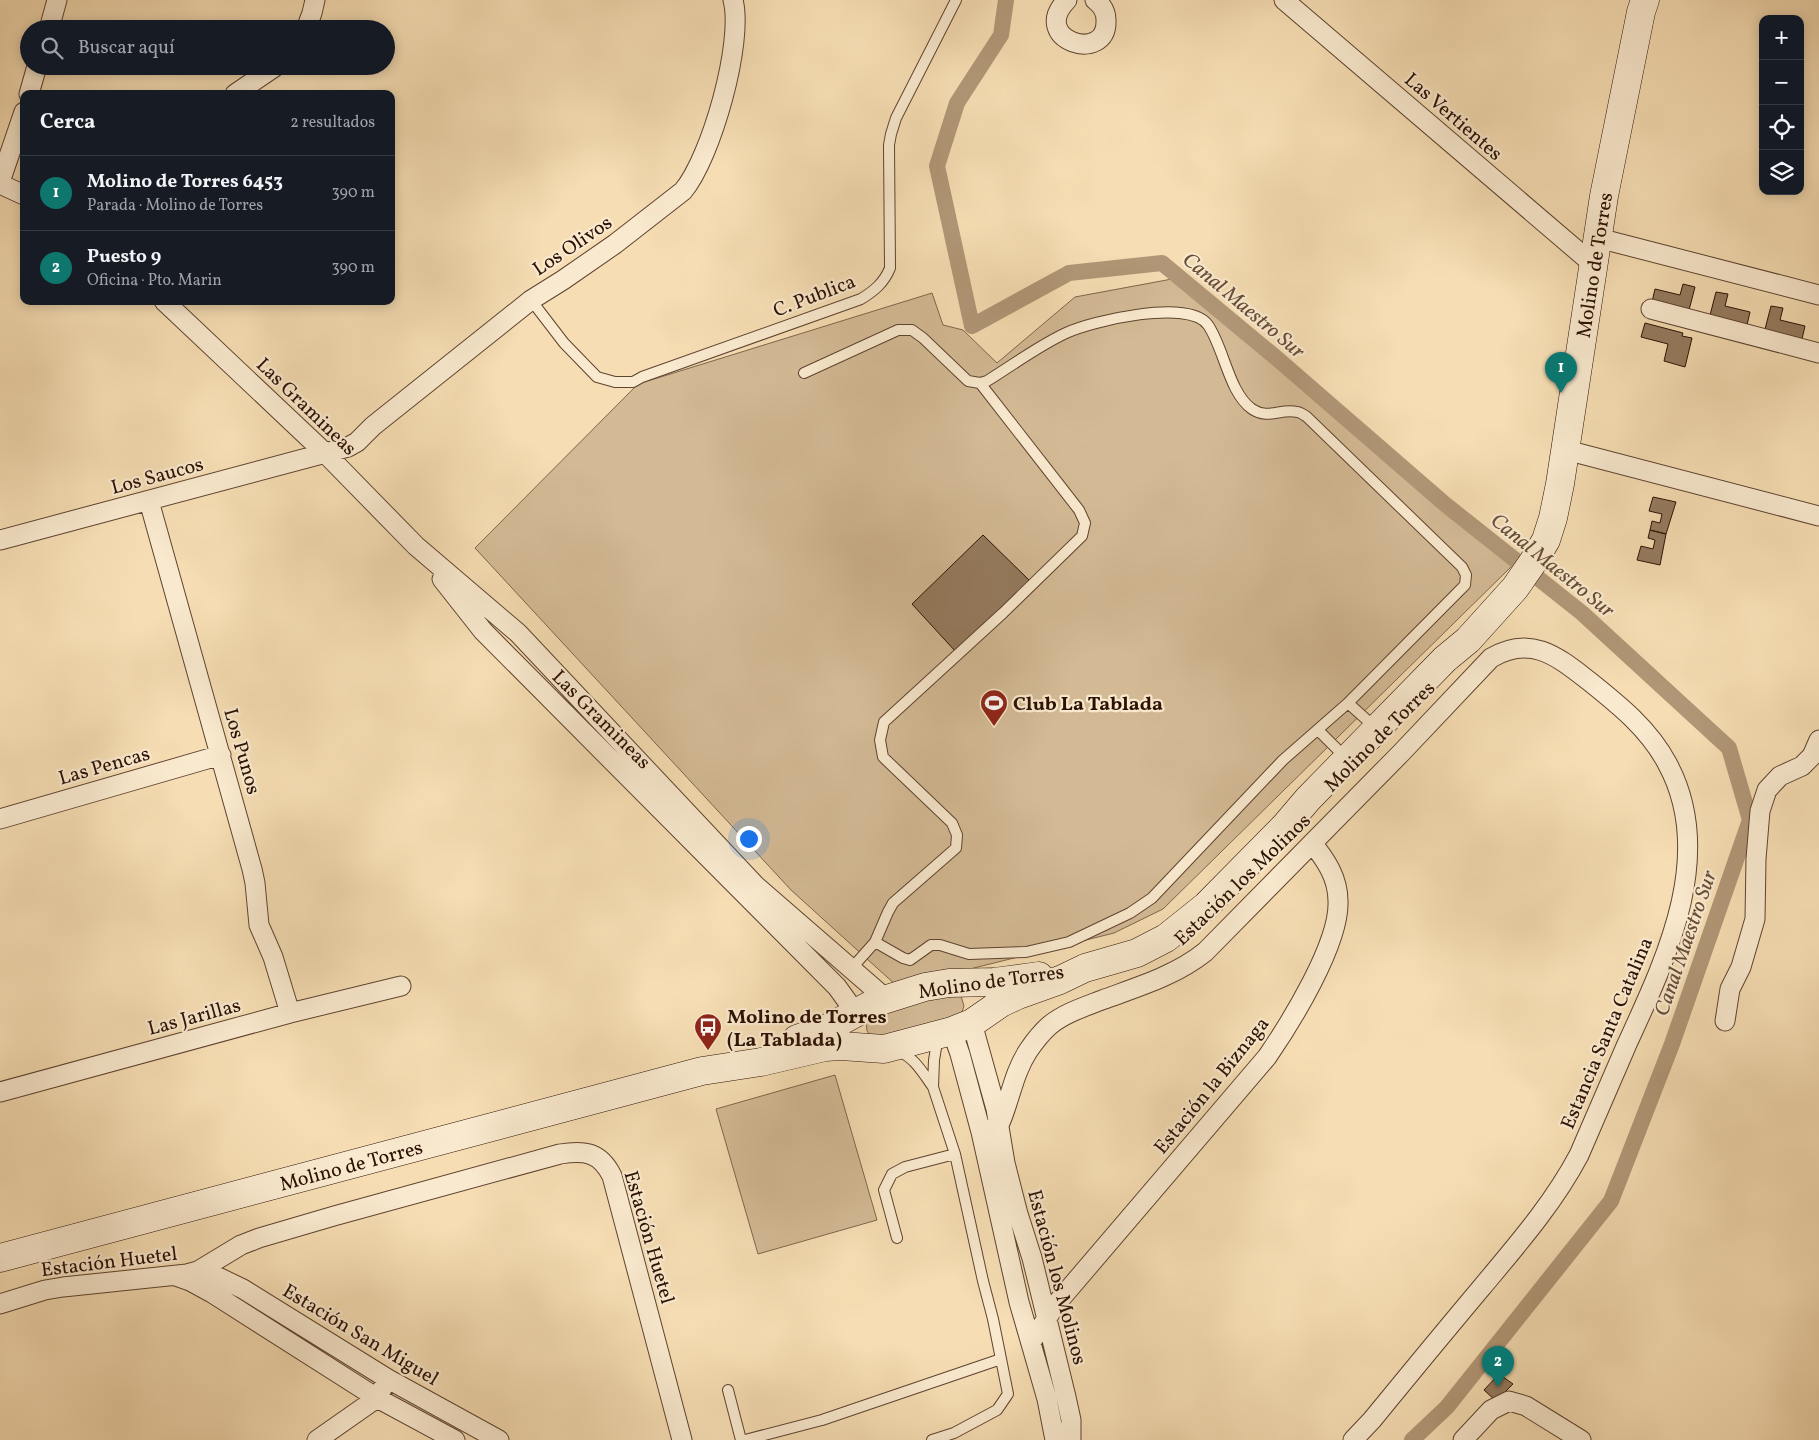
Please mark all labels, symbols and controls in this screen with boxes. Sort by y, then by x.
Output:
map controls [1759,15,1804,195]
button: + [1759,15,1804,60]
search box [20,20,395,75]
icon: search [38,34,66,62]
text: Buscar aquí [78,35,175,61]
button: − [1759,60,1804,105]
street label: Las Vertientes [1397,67,1508,168]
button: locate [1759,105,1804,150]
text: Cerca [40,108,95,137]
text: 2 resultados [290,112,375,134]
button: layers [1759,150,1804,195]
text: Molino de Torres 6453 [87,169,283,195]
text: 1 [53,182,59,204]
text: 390 m [332,182,375,204]
street label: Molino de Torres [1571,190,1621,340]
text: Parada · Molino de Torres [87,195,263,217]
street label: Los Olivos [528,210,618,284]
text: Puesto 9 [87,244,161,270]
water label: Canal Maestro Sur [1175,246,1311,366]
text: 2 [52,257,60,279]
text: 390 m [332,257,375,279]
street label: C. Publica [769,268,860,325]
text: Oficina · Pto. Marin [87,270,222,292]
street label: Las Gramineas [249,352,362,463]
pin: 1 [1545,352,1577,393]
street label: Los Saucos [108,451,207,503]
water label: Canal Maestro Sur [1484,507,1620,625]
street label: Las Gramineas [545,664,657,776]
street label: Molino de Torres [1318,675,1442,799]
sports icon: Club La Tablada [979,688,1009,727]
place label: Club La Tablada [1013,691,1163,719]
street label: Los Punos [215,705,267,798]
street label: Las Pencas [56,741,154,793]
street label: Estación los Molinos [1169,808,1318,953]
your location [736,826,762,852]
water label: Canal Maestro Sur [1648,867,1725,1020]
street label: Estancia Santa Catalina [1555,933,1661,1134]
street label: Molino de Torres [916,959,1066,1007]
street label: Las Jarillas [145,992,244,1044]
place label: Molino de Torres (La Tablada) [727,1004,887,1055]
bus stop icon: Molino de Torres (La Tablada) [693,1012,723,1051]
street label: Estación la Biznaga [1148,1012,1277,1161]
street label: Molino de Torres [277,1134,426,1199]
street label: Estación Huetel [616,1168,680,1307]
street label: Estación los Molinos [1019,1187,1093,1368]
street label: Estación Huetel [39,1241,179,1285]
street label: Estación San Miguel [277,1278,443,1393]
pin: 2 [1482,1346,1514,1387]

